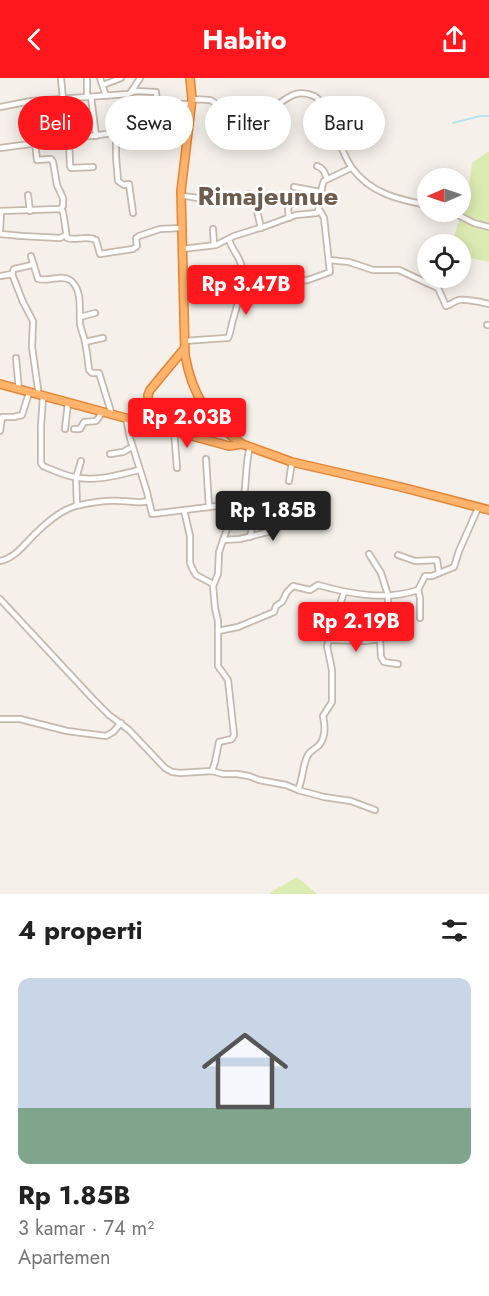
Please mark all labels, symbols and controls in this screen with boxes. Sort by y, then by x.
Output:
text: Habito [202,20,287,59]
icon: back [18,23,51,56]
icon: share [438,23,471,56]
chip: Beli [18,96,93,150]
chip: Sewa [105,96,193,150]
chip: Filter [205,96,291,150]
chip: Baru [303,96,385,150]
north arrow [417,168,471,222]
map controls [417,168,471,288]
district label: Rimajeunue [197,177,339,215]
button: locate [417,234,471,288]
pin: Rp 3.47B [184,265,308,316]
text: Rp 3.47B [201,270,291,299]
pin: Rp 2.03B [125,398,249,449]
text: Rp 2.03B [142,403,232,432]
pin: Rp 1.85B [211,491,335,542]
text: Rp 1.85B [230,496,316,525]
pin: Rp 2.19B [294,602,418,653]
text: Rp 2.19B [312,607,400,636]
text: 4 properti [18,911,143,949]
icon: filters [438,914,471,947]
icon: home [191,1017,299,1125]
text: Rp 1.85B [18,1176,131,1214]
text: 3 kamar · 74 m² [18,1214,154,1243]
text: Apartemen [18,1243,111,1272]

